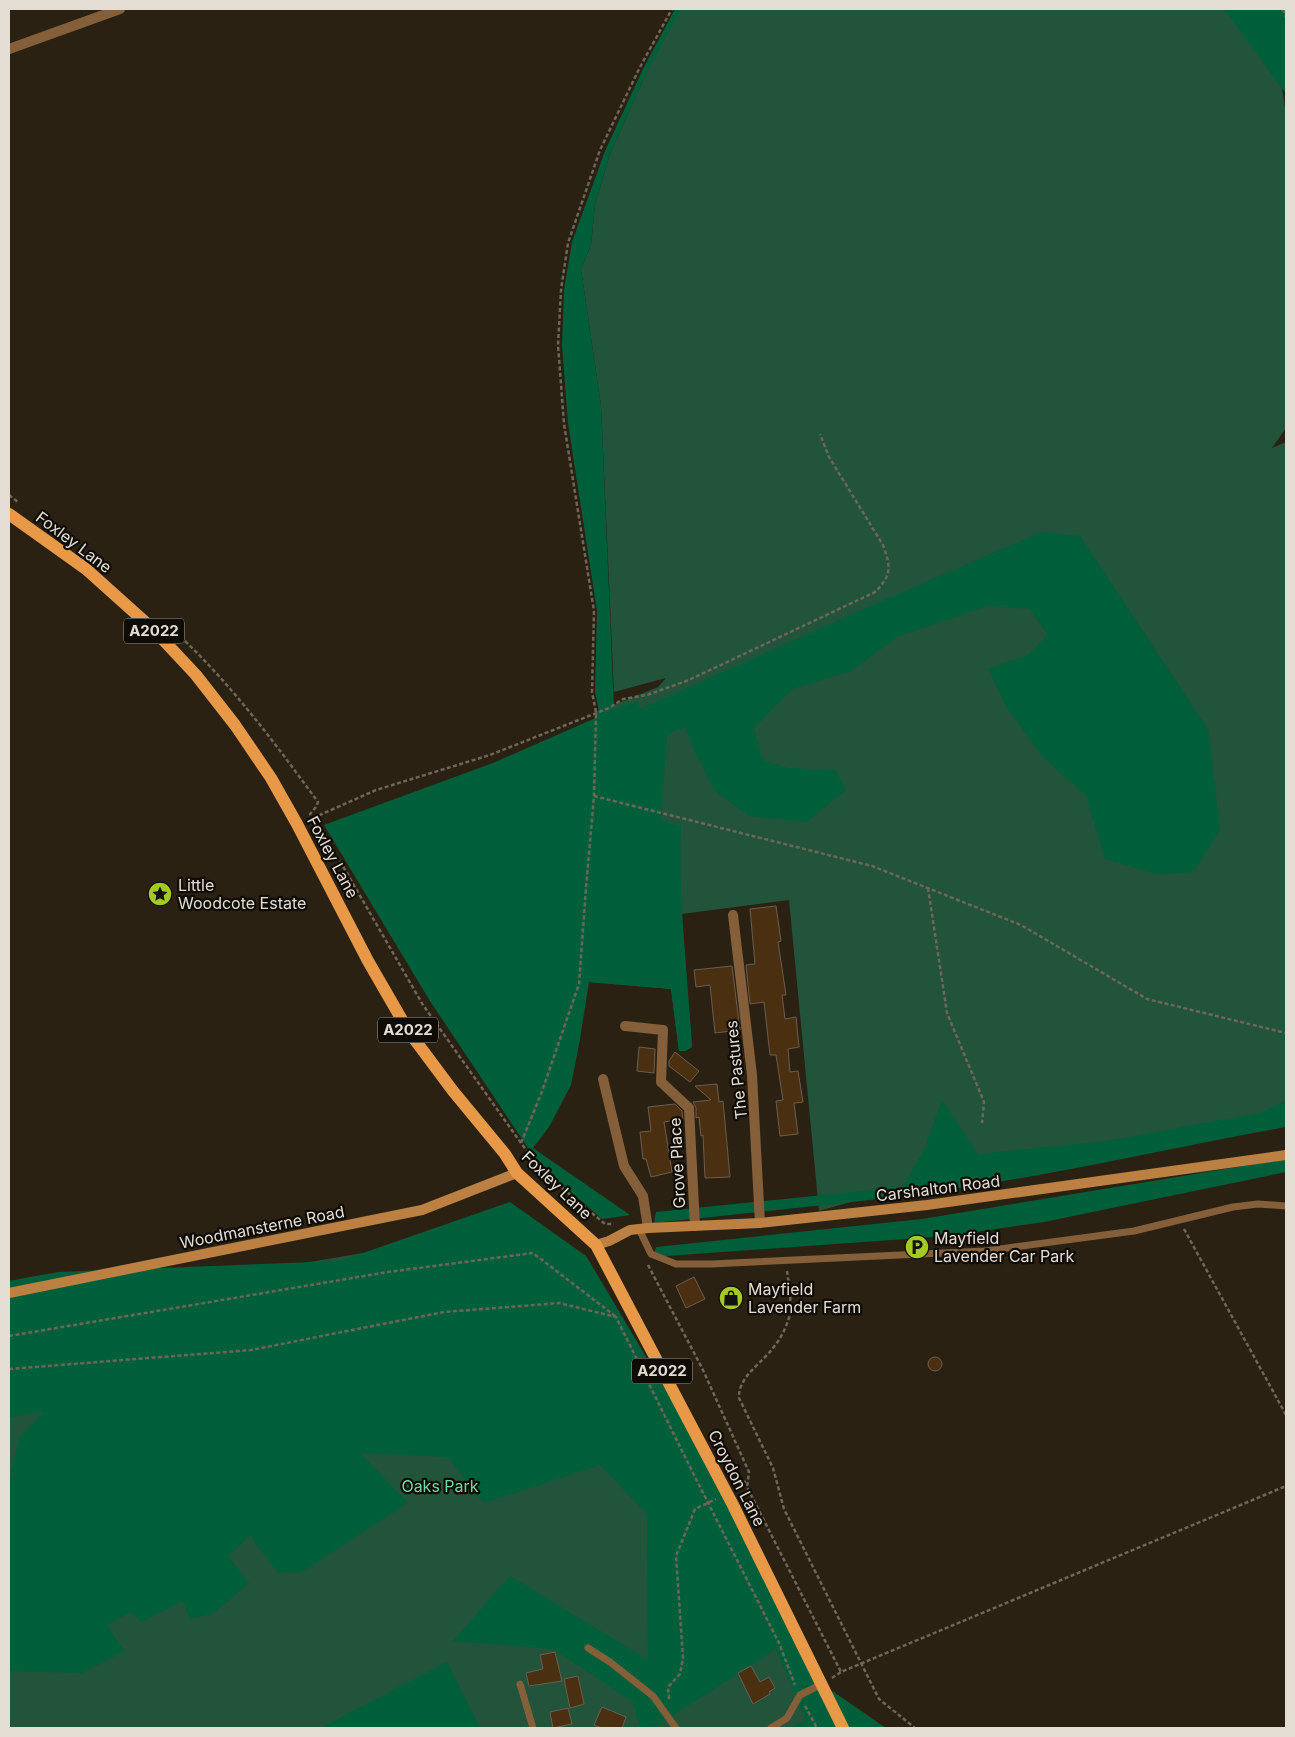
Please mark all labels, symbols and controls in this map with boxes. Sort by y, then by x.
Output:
street label: Foxley Lane [32,507,116,577]
road number: A2022 [124,618,184,644]
street label: Foxley Lane [303,813,363,901]
place label: Little Woodcote Estate [178,875,306,913]
place icon: Little Woodcote Estate [147,881,173,907]
road number: A2022 [378,1018,438,1042]
street label: The Pastures [721,1019,751,1121]
street label: Grove Place [665,1117,689,1209]
street label: Foxley Lane [518,1147,596,1223]
street label: Carshalton Road [875,1170,1001,1206]
street label: Woodmansterne Road [178,1201,346,1253]
place label: Mayfield Lavender Car Park [934,1228,1075,1266]
parking icon: Mayfield Lavender Car Park [904,1234,930,1260]
place label: Mayfield Lavender Farm [748,1279,861,1317]
shop icon: Mayfield Lavender Farm [718,1285,744,1311]
road number: A2022 [632,1358,692,1384]
street label: Croydon Lane [704,1426,770,1530]
park label: Oaks Park [401,1476,479,1496]

